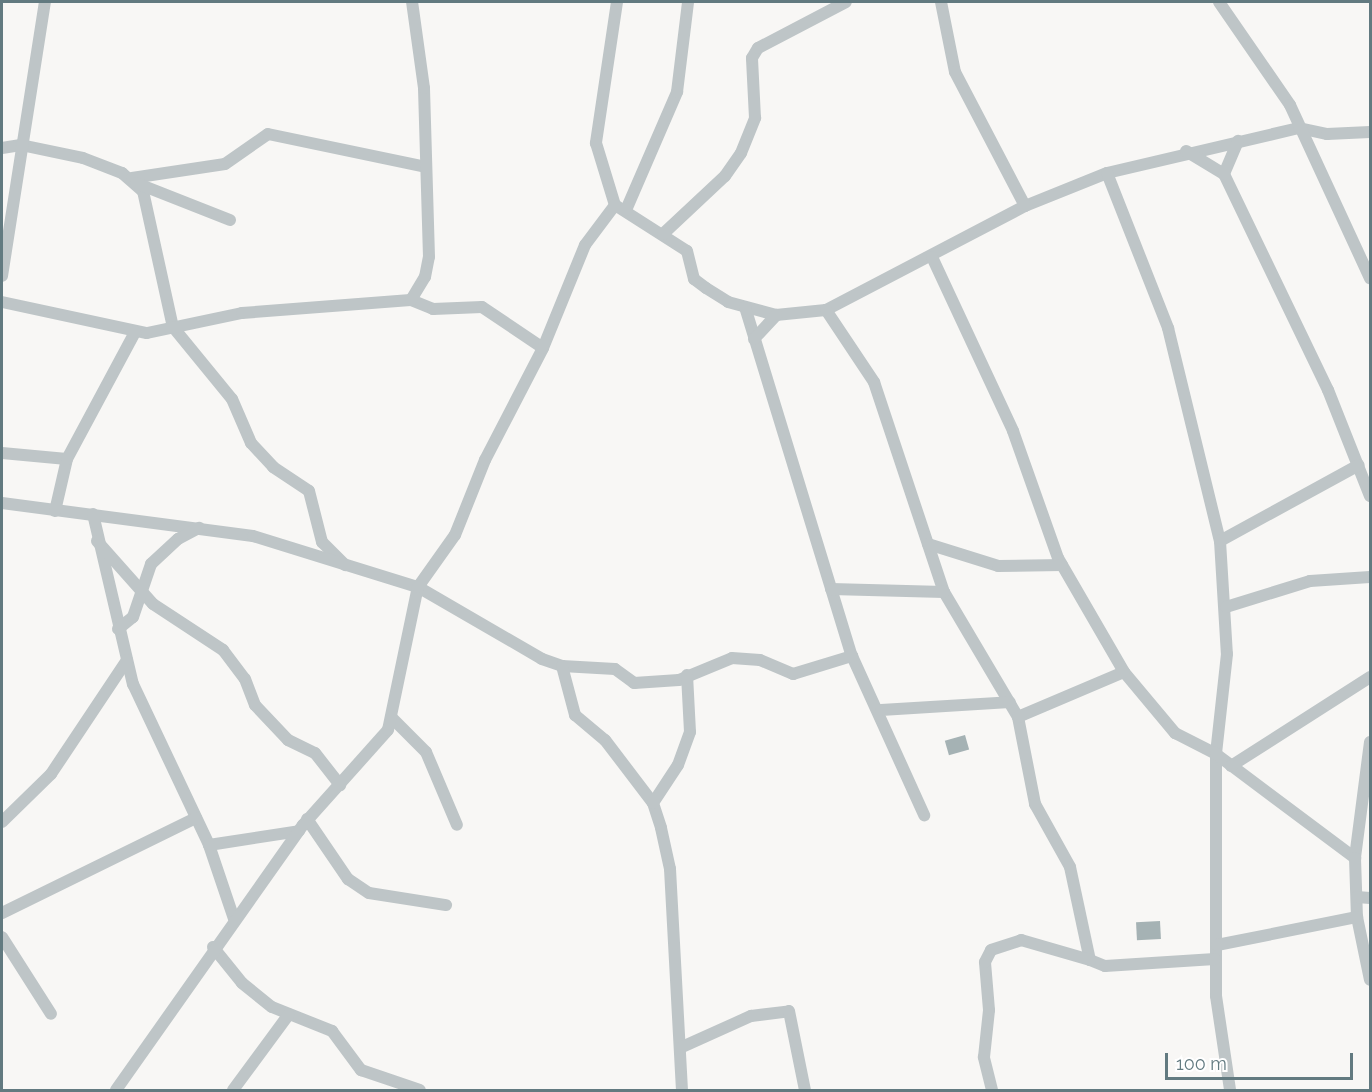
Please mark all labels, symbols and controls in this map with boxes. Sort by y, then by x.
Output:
scale bar [1168,1041,1356,1079]
text: 100 m [1176,1053,1227,1074]

